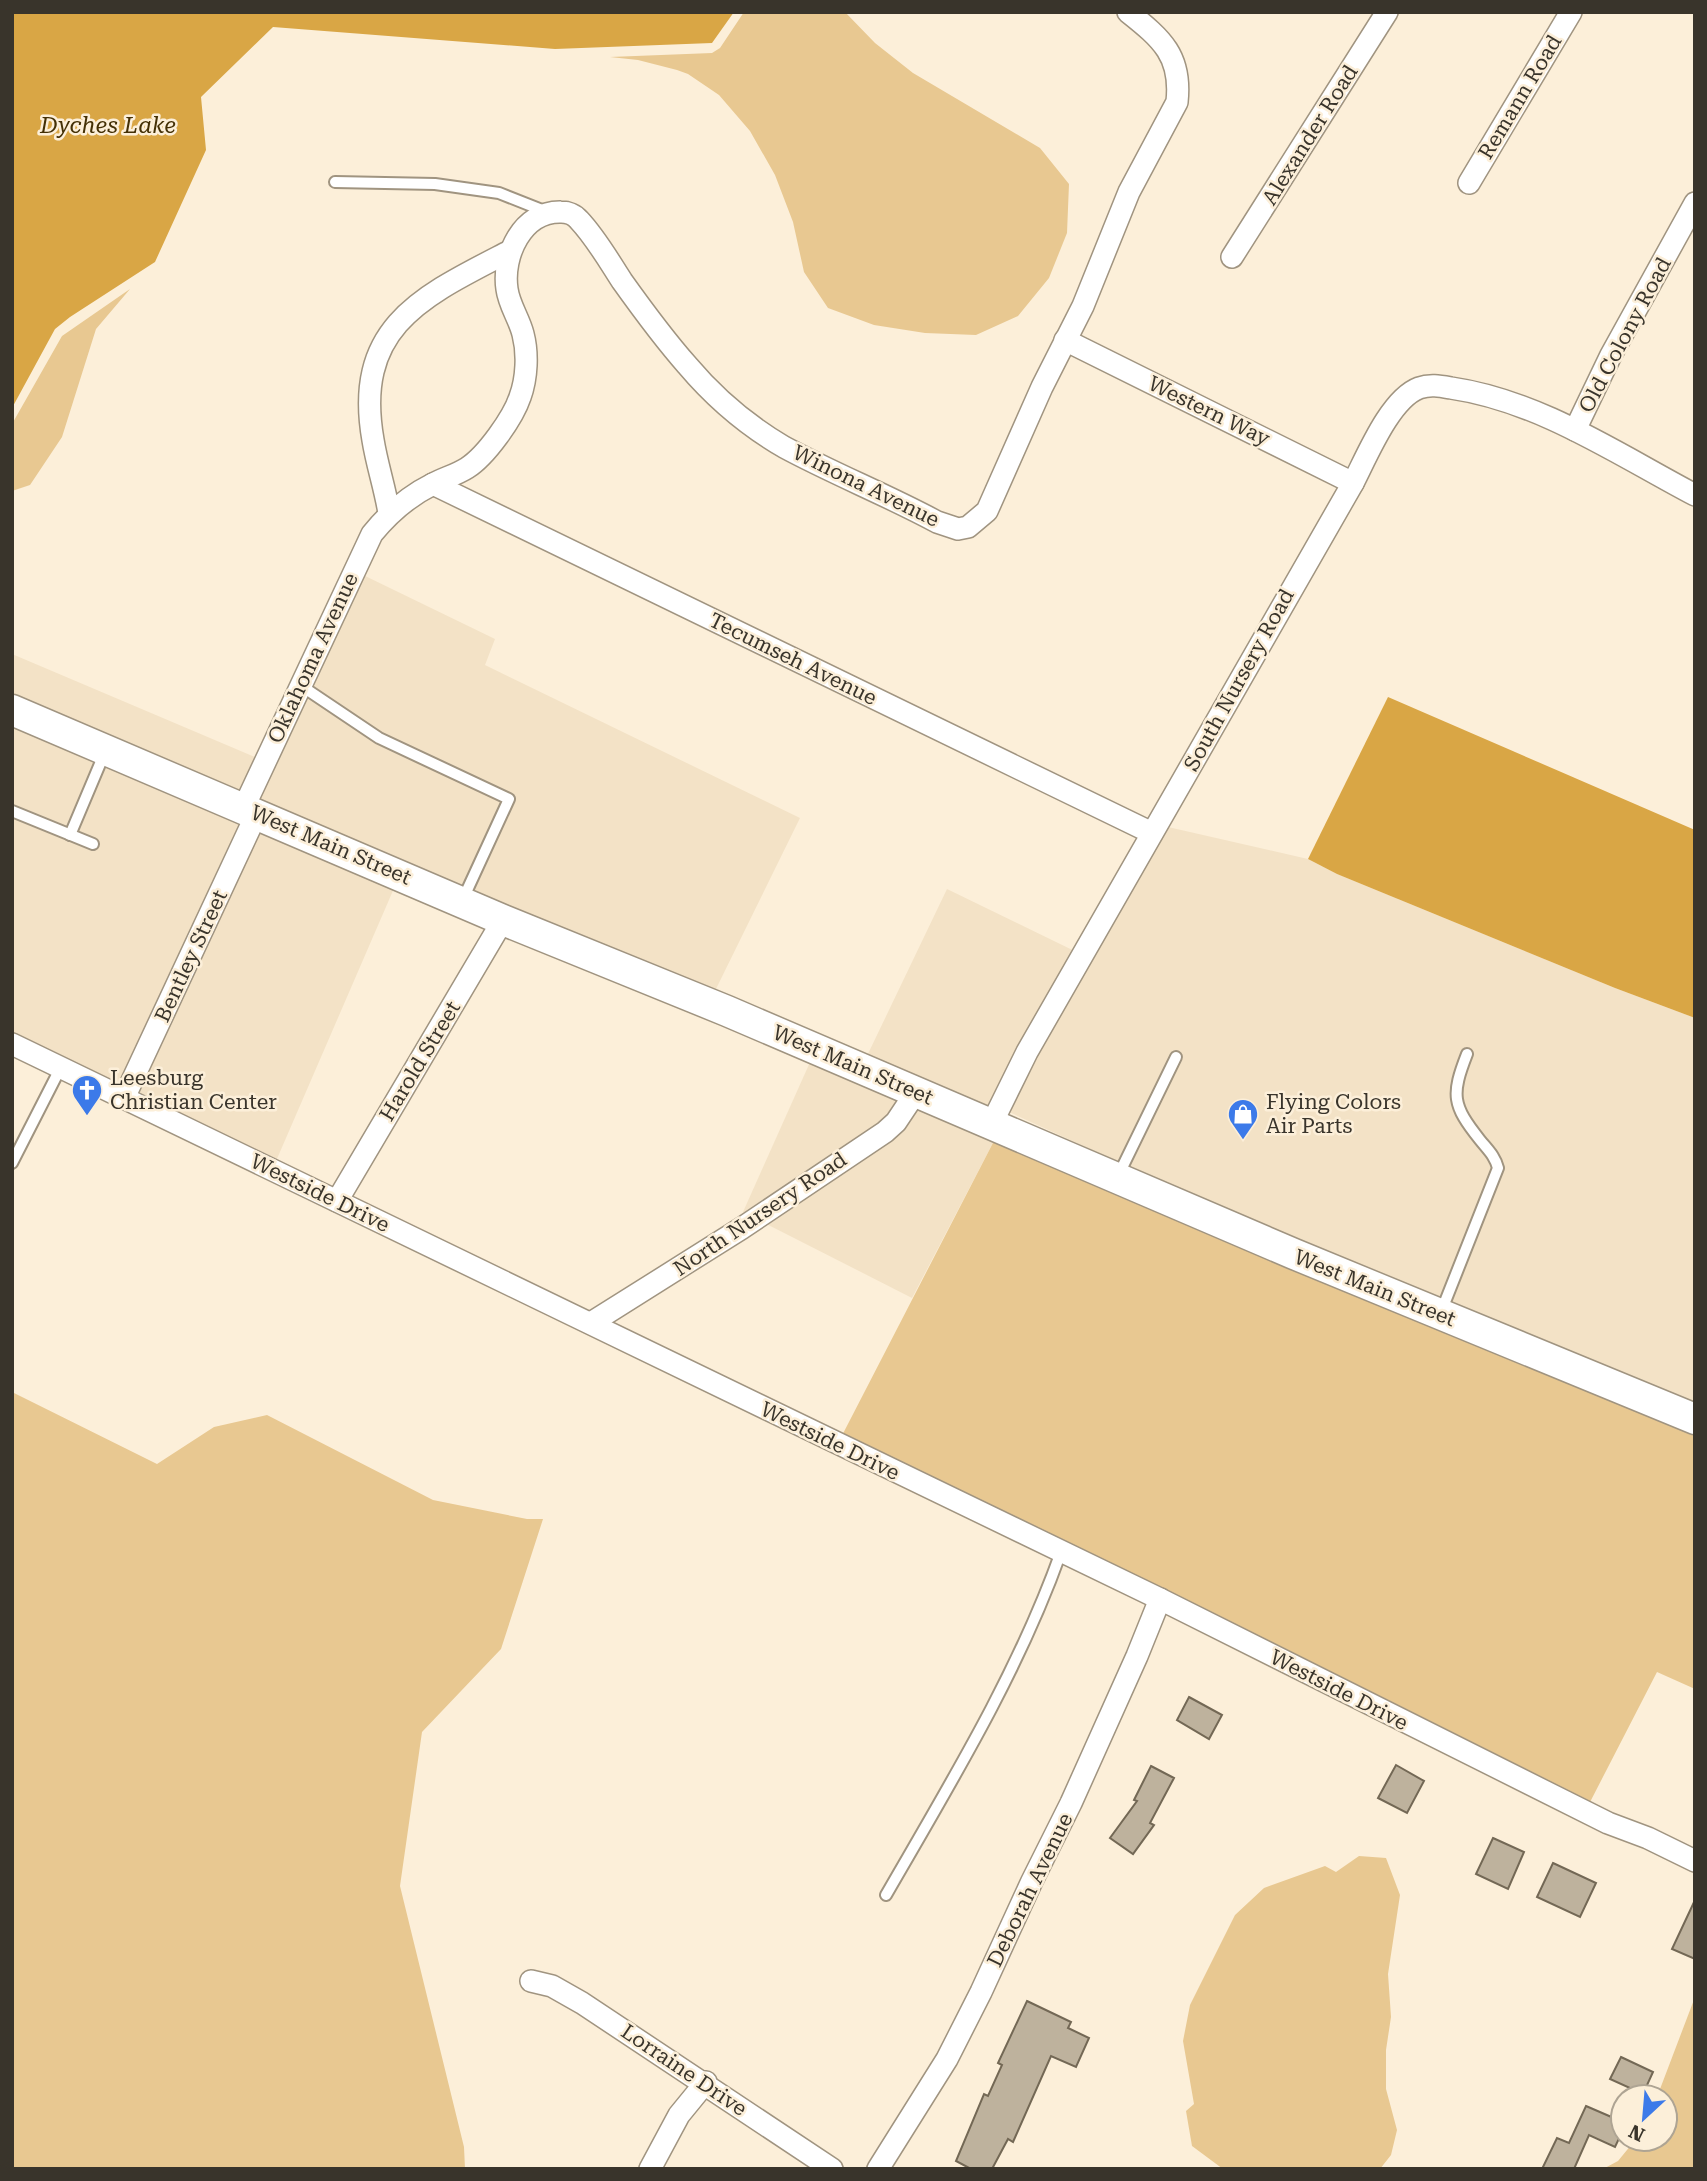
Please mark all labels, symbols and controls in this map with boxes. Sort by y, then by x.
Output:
street label: Remann Road [1474,30,1567,163]
street label: Alexander Road [1257,60,1363,209]
water label: Dyches Lake [39,112,176,139]
street label: Old Colony Road [1574,253,1676,417]
street label: Western Way [1144,371,1274,451]
street label: Winona Avenue [789,440,943,532]
street label: Oklahoma Avenue [263,569,363,747]
street label: South Nursery Road [1179,584,1299,775]
street label: Tecumseh Avenue [705,608,881,710]
street label: West Main Street [247,800,415,890]
street label: Bentley Street [150,886,232,1026]
street label: Harold Street [375,997,465,1125]
street label: West Main Street [769,1020,937,1110]
place label: Leesburg Christian Center [110,1066,277,1114]
church icon: Leesburg Christian Center [70,1073,104,1117]
place label: Flying Colors Air Parts [1266,1090,1401,1138]
shop icon: Flying Colors Air Parts [1226,1097,1260,1141]
street label: North Nursery Road [669,1147,851,1281]
street label: Westside Drive [247,1149,393,1237]
street label: West Main Street [1291,1245,1459,1331]
street label: Westside Drive [757,1397,903,1485]
street label: Westside Drive [1266,1645,1412,1735]
street label: Deborah Avenue [982,1809,1078,1971]
street label: Lorraine Drive [617,2019,751,2121]
north arrow [1609,2083,1679,2153]
text: N [1625,2119,1648,2146]

